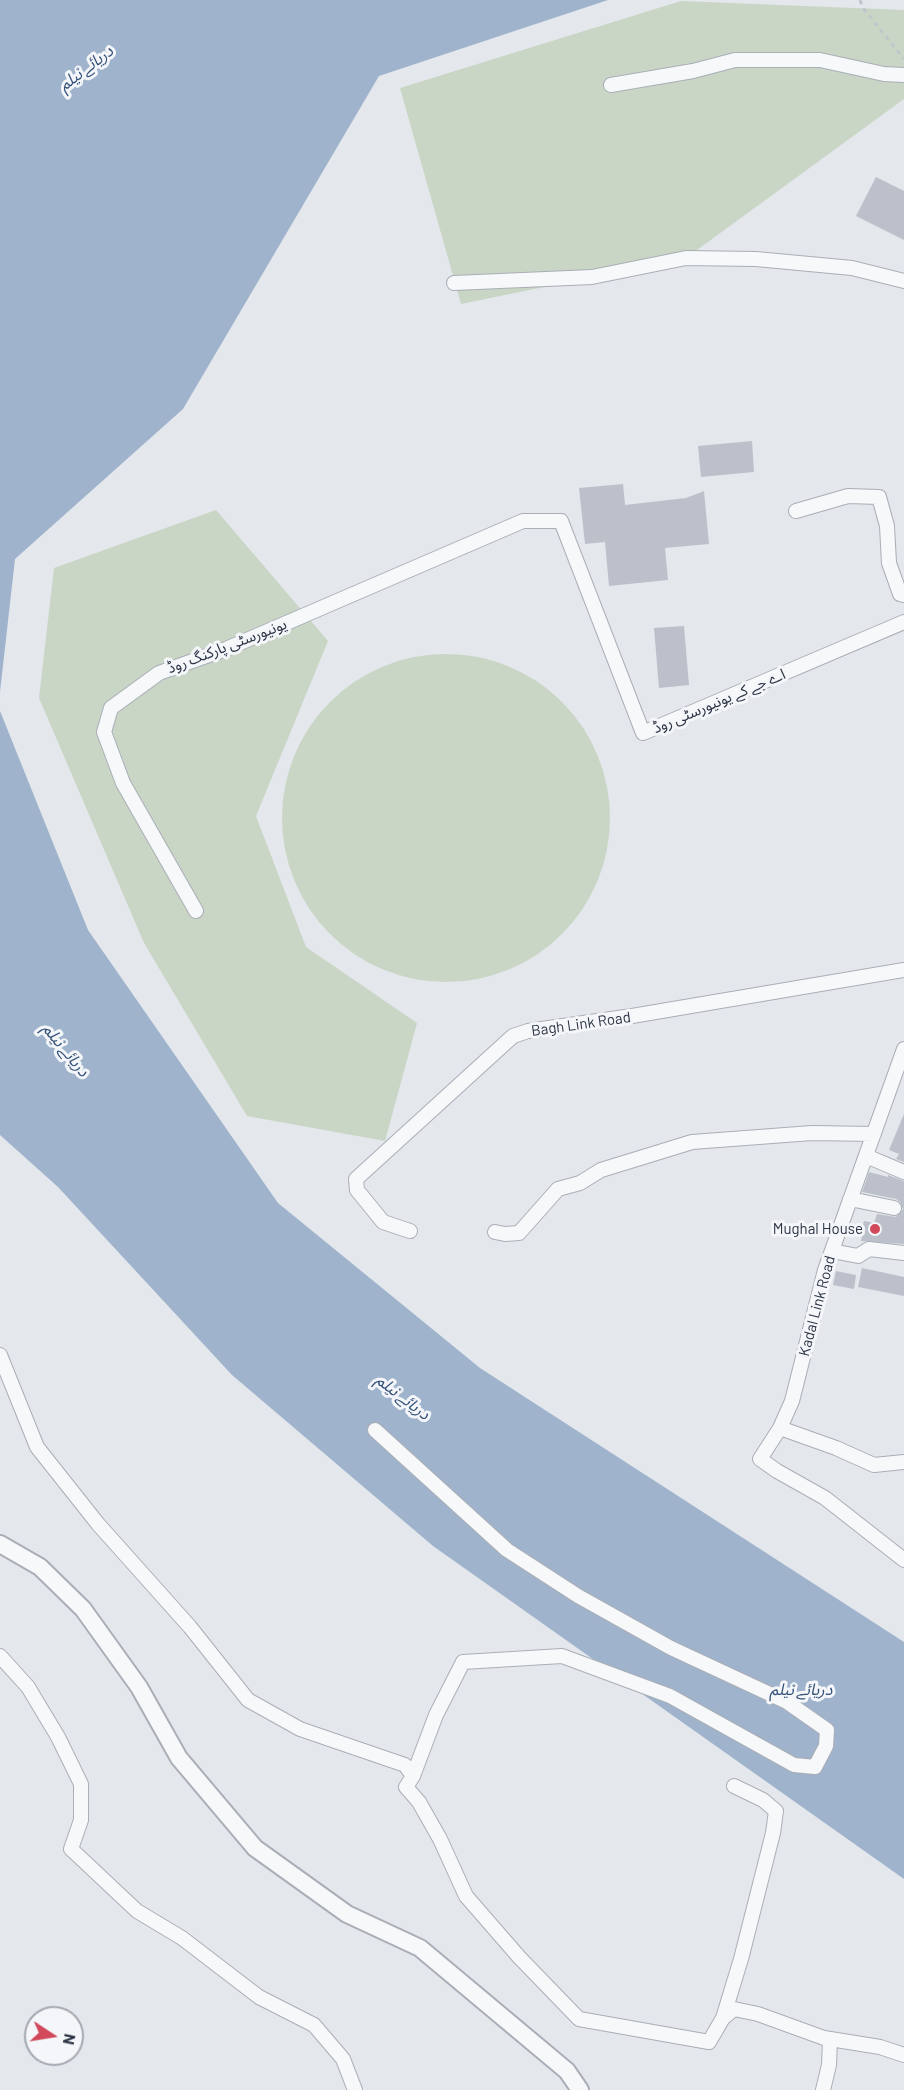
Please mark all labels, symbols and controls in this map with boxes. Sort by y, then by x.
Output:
water label: دریائے نیلم [55,41,117,95]
street label: یونیورسٹی پارکنگ روڈ [165,615,289,677]
street label: اے جے کے یونیورسٹی روڈ [650,665,788,737]
street label: Bagh Link Road [530,1008,632,1040]
water label: دریائے نیلم [39,1020,93,1080]
place label: Mughal House [773,1220,863,1238]
marker: Mughal House [868,1222,882,1236]
street label: Kadal Link Road [795,1254,839,1358]
water label: دریائے نیلم [372,1370,434,1424]
water label: دریائے نیلم [770,1680,832,1700]
north arrow [24,2006,84,2066]
text: N [60,2032,81,2047]

